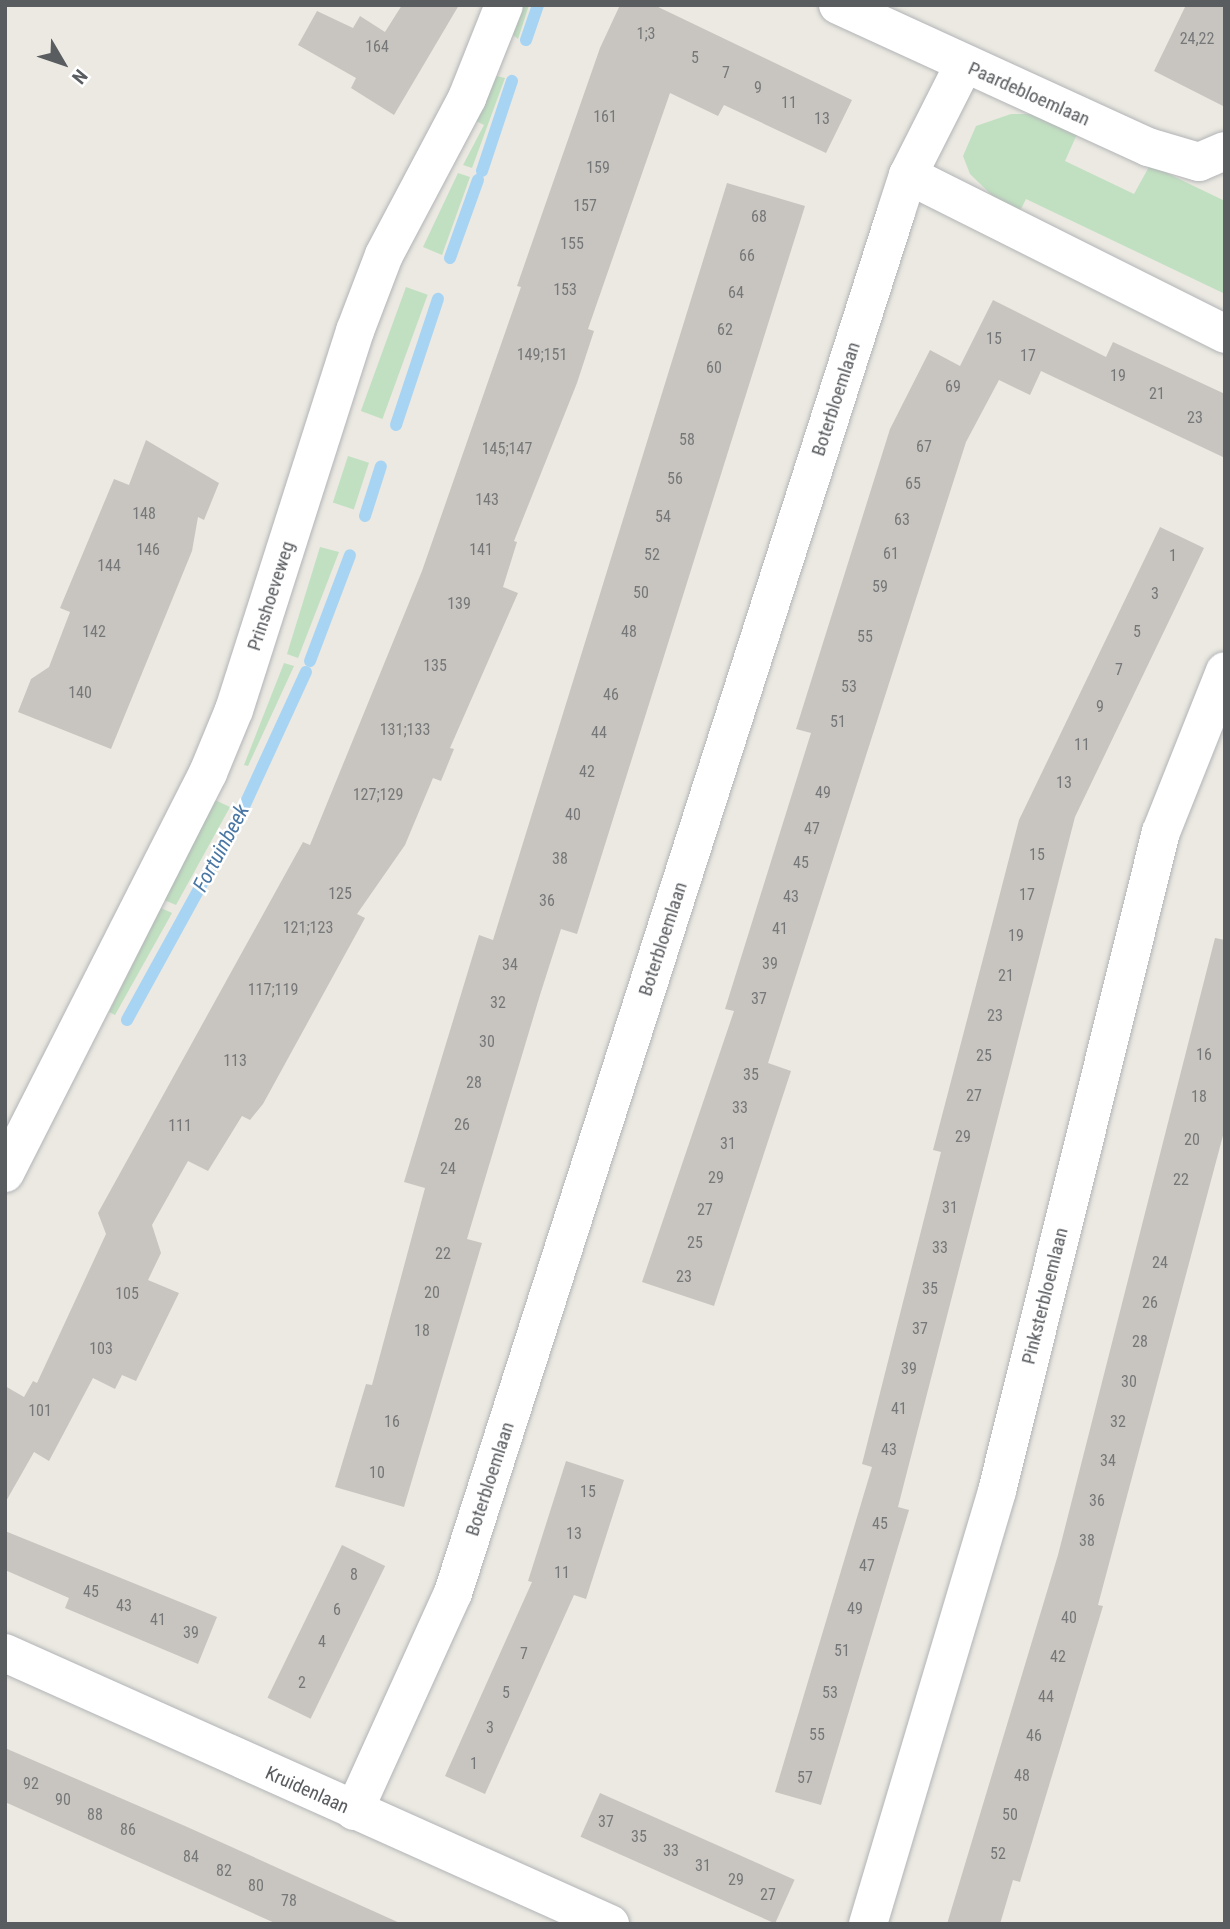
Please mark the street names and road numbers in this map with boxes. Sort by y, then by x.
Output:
street label: Paardebloemlaan [965,57,1093,131]
street label: Boterbloemlaan [807,339,865,459]
street label: Prinshoeveweg [243,538,299,654]
street label: Boterbloemlaan [634,879,692,999]
street label: Pinksterbloemlaan [1017,1225,1073,1367]
street label: Boterbloemlaan [461,1419,519,1539]
street label: Kruidenlaan [262,1761,352,1819]

